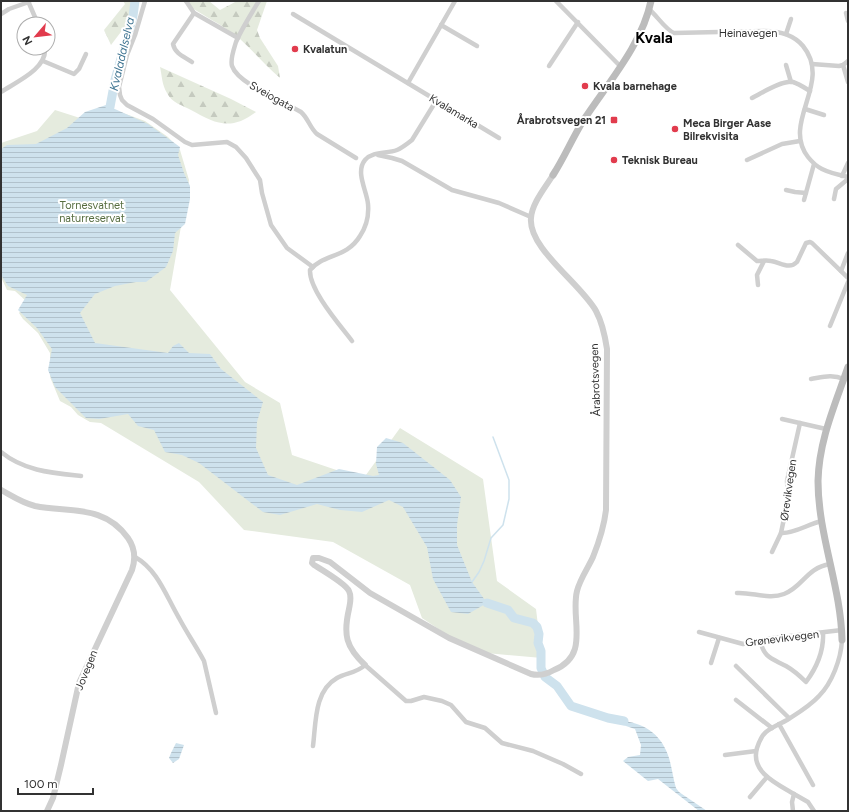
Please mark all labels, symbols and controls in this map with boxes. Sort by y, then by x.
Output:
north arrow [16,16,56,56]
water label: Kvaladalselva [107,16,137,92]
street label: Heinavegen [719,27,777,40]
district label: Kvala [635,29,673,47]
text: N [20,34,35,47]
place label: Kvalatun [303,43,347,56]
marker: Kvalatun [290,44,300,54]
street label: Sveiogata [247,79,296,114]
place label: Kvala barnehage [593,80,677,93]
marker: Kvala barnehage [580,81,590,91]
street label: Kvalamarka [427,92,481,131]
place label: Årabrotsvegen 21 [517,113,606,127]
marker: Årabrotsvegen 21 [609,115,619,125]
place label: Meca Birger Aase Bilrekvisita [683,117,771,143]
marker: Meca Birger Aase Bilrekvisita [670,124,680,134]
place label: Teknisk Bureau [622,154,698,167]
marker: Teknisk Bureau [609,155,619,165]
park label: Tornesvatnet naturreservat [59,199,125,225]
street label: Årabrotsvegen [587,343,603,417]
street label: Ørevikvegen [778,458,799,522]
street label: Grønevikvegen [744,628,820,649]
street label: Jovegen [73,648,100,692]
scale bar [18,770,93,796]
text: 100 m [24,777,58,791]

